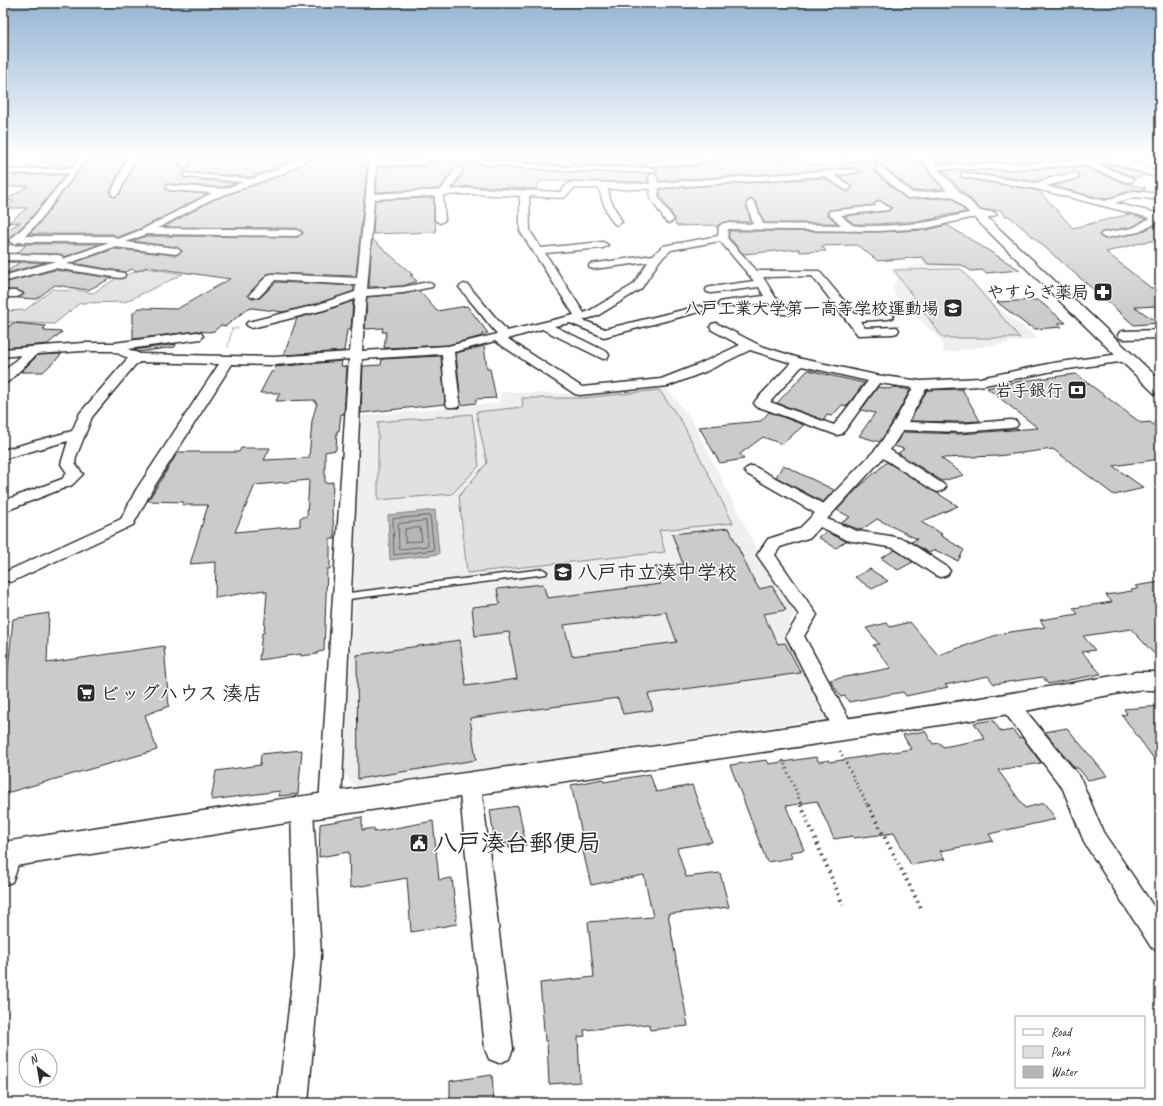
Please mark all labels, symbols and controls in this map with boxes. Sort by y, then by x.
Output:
pharmacy icon: やすらぎ薬局 [1092,281,1114,303]
place label: やすらぎ薬局 [987,282,1089,303]
school or university icon: 八戸工業大学第一高等学校運動場 [942,297,964,319]
place label: 八戸工業大学第一高等学校運動場 [684,298,939,319]
bank icon: 岩手銀行 [1066,379,1088,401]
place label: 岩手銀行 [995,380,1063,401]
place label: 八戸市立湊中学校 [577,560,737,585]
school or university icon: 八戸市立湊中学校 [552,561,574,583]
place label: ビッグハウス 湊店 [100,681,262,706]
supermarket icon: ビッグハウス 湊店 [75,682,97,704]
place label: 八戸湊台郵便局 [433,828,601,858]
public building icon: 八戸湊台郵便局 [408,832,430,854]
legend [1015,1016,1145,1088]
text: Road [1051,1024,1073,1040]
text: Park [1051,1044,1072,1060]
north arrow [18,1048,58,1088]
text: N [26,1051,41,1067]
text: Water [1051,1064,1079,1080]

